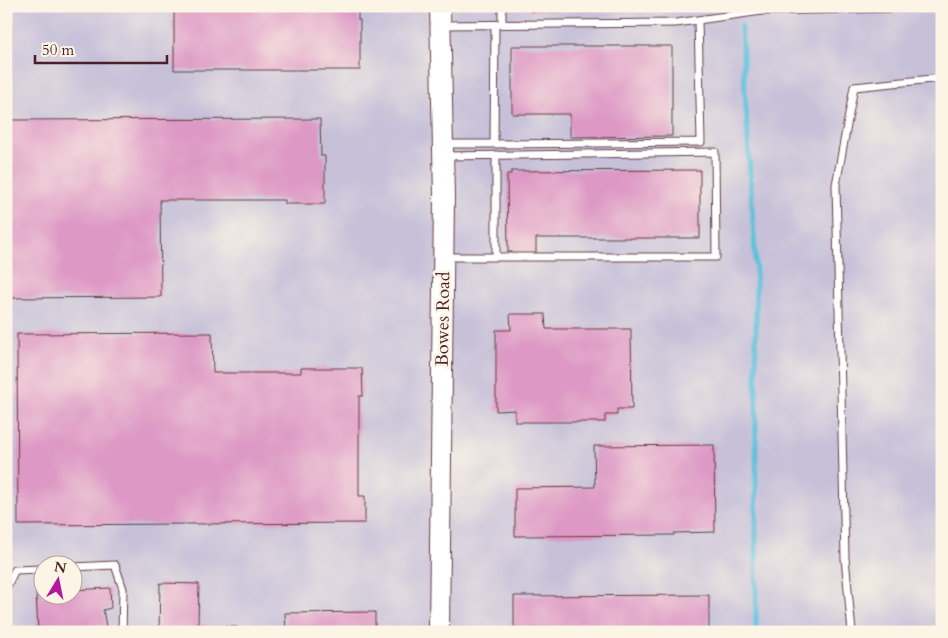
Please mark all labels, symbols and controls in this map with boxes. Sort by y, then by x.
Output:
scale bar [35,32,168,64]
text: 50 m [42,40,74,60]
street label: Bowes Road [430,271,456,367]
north arrow [32,556,82,606]
text: N [53,557,68,578]

